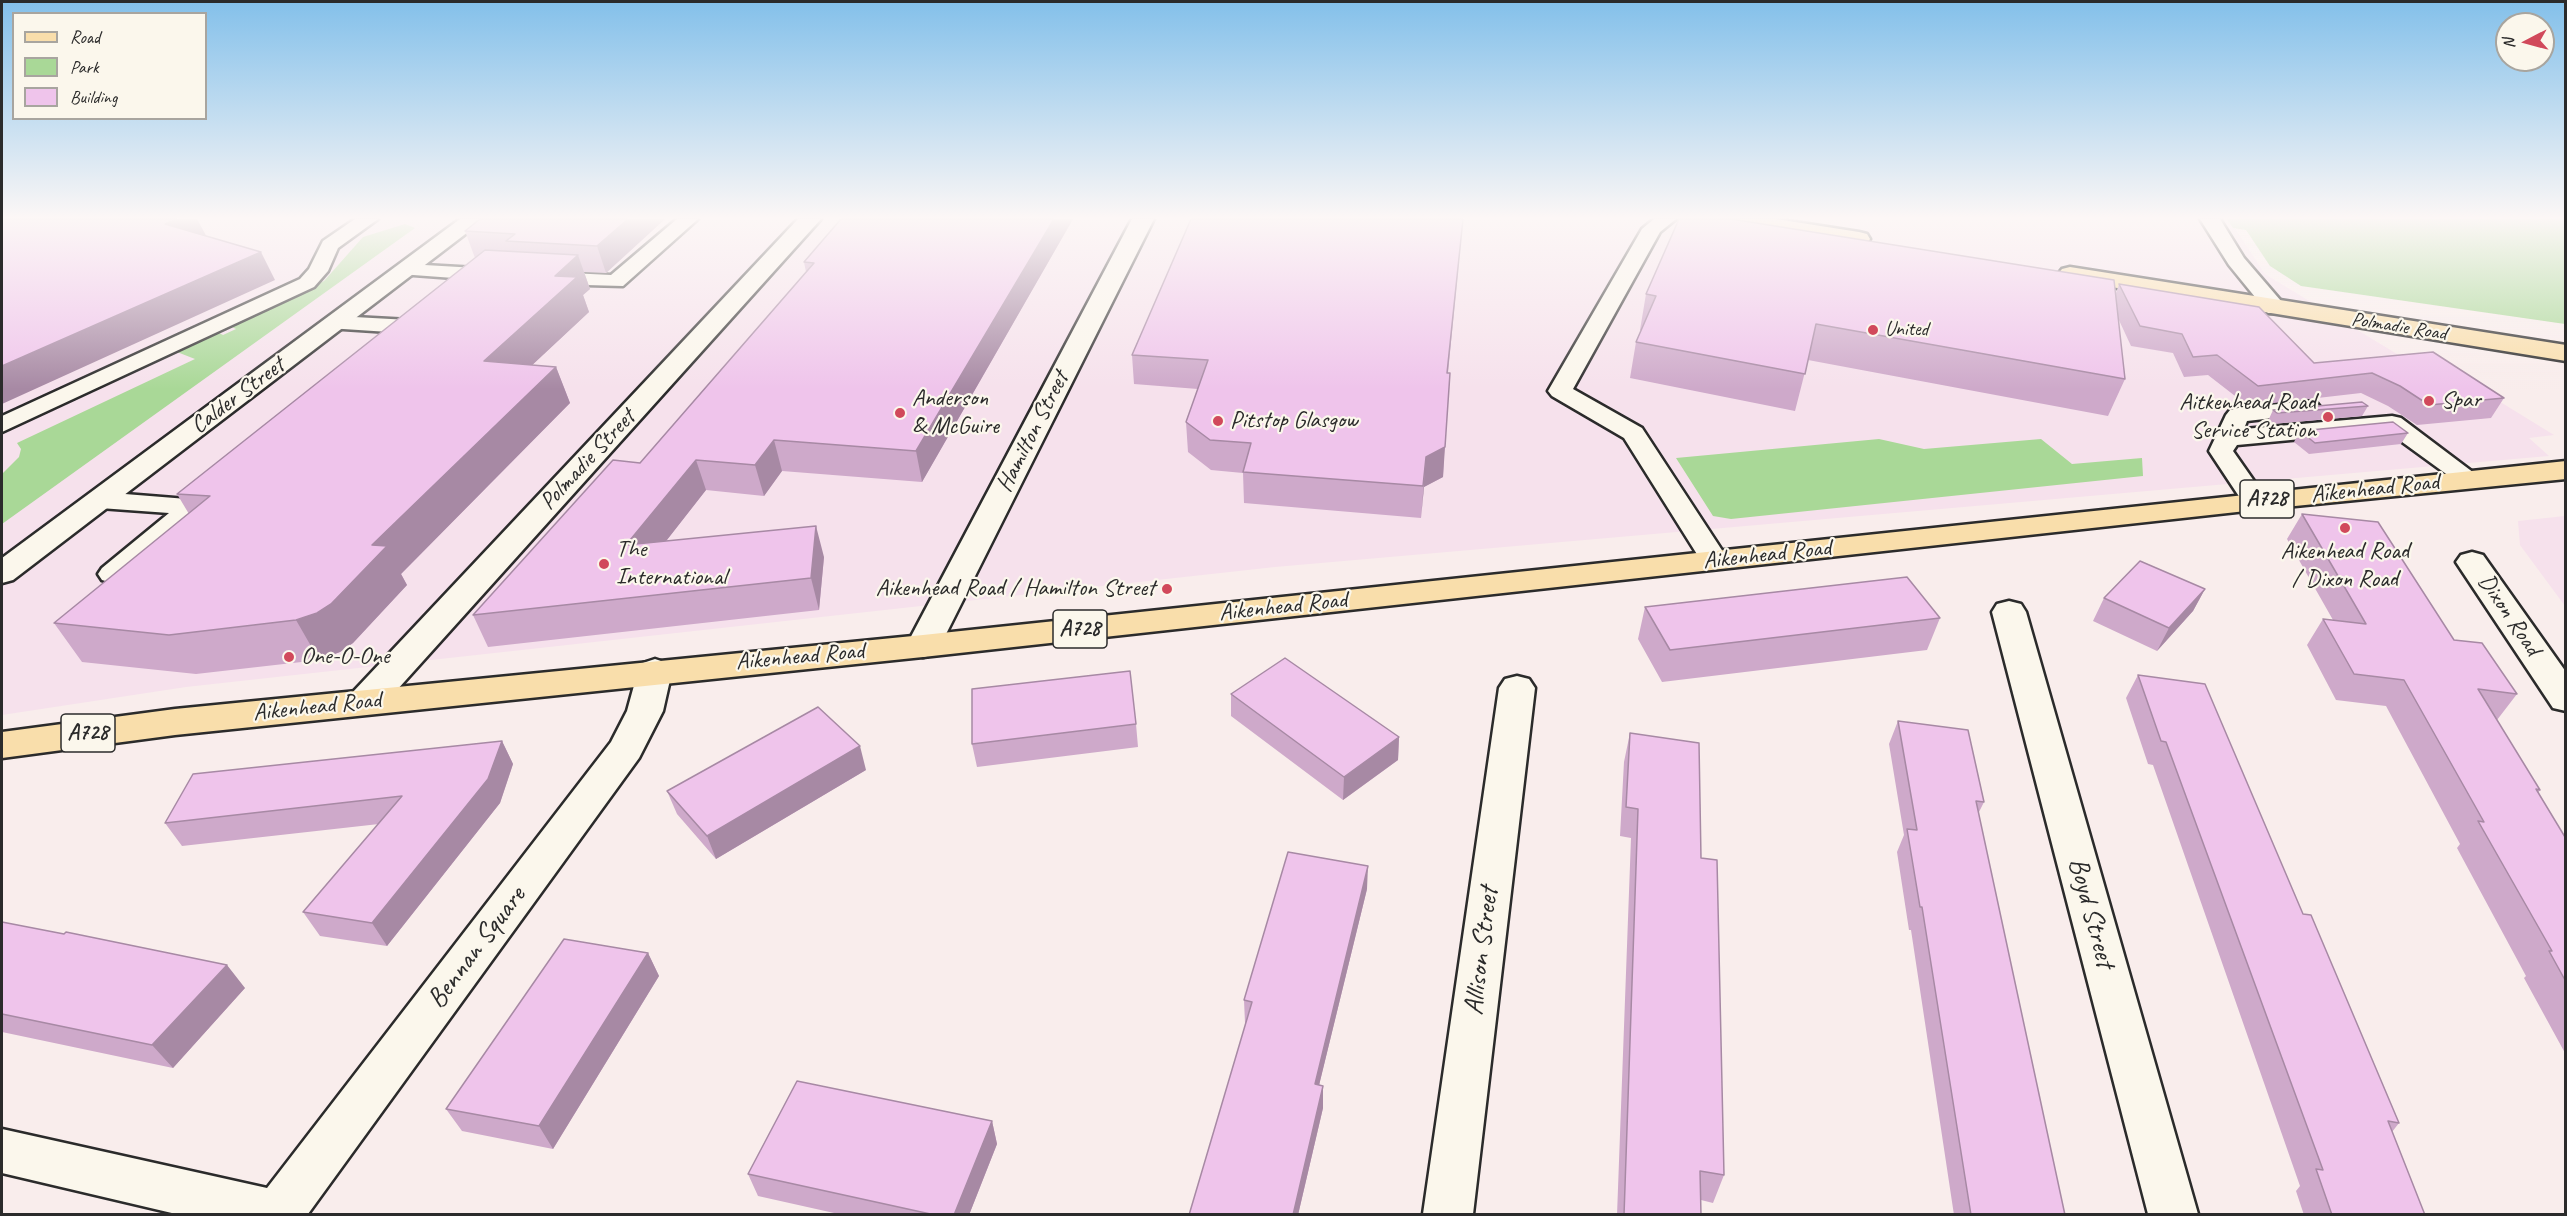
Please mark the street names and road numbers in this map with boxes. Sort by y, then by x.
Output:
street label: Polmadie Road [2350,308,2448,346]
street label: Calder Street [185,351,291,441]
street label: Hamilton Street [990,367,1076,497]
street label: Polmadie Street [534,404,642,516]
street label: Aikenhead Road [2310,468,2440,510]
road number: A728 [2240,480,2294,518]
street label: Aikenhead Road [1702,534,1832,576]
street label: Dixon Road [2471,569,2547,661]
street label: Aikenhead Road [1218,586,1348,628]
road number: A728 [1053,610,1107,648]
street label: Aikenhead Road [735,637,865,677]
street label: Aikenhead Road [252,686,382,728]
road number: A728 [61,714,115,752]
street label: Boyd Street [2060,854,2122,972]
street label: Bennan Square [420,881,534,1015]
street label: Allison Street [1457,885,1507,1017]

